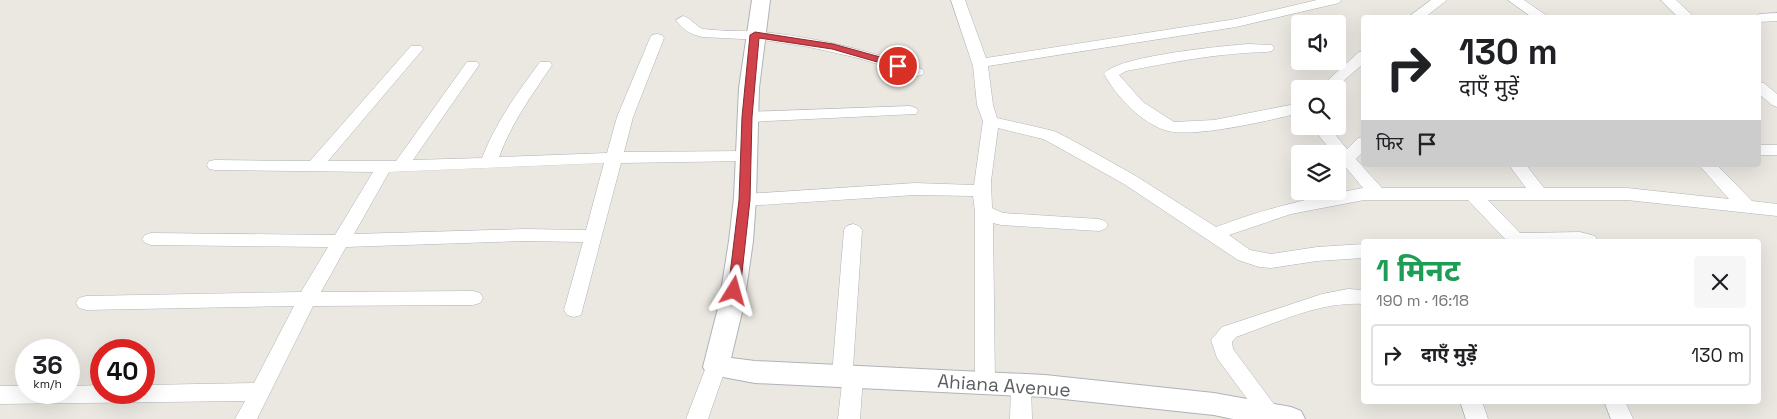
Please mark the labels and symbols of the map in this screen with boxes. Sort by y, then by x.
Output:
pin [877,45,919,87]
position arrow [707,264,759,316]
speed limit sign: 40 [90,339,155,404]
street label: Ahiana Avenue [936,368,1071,403]

